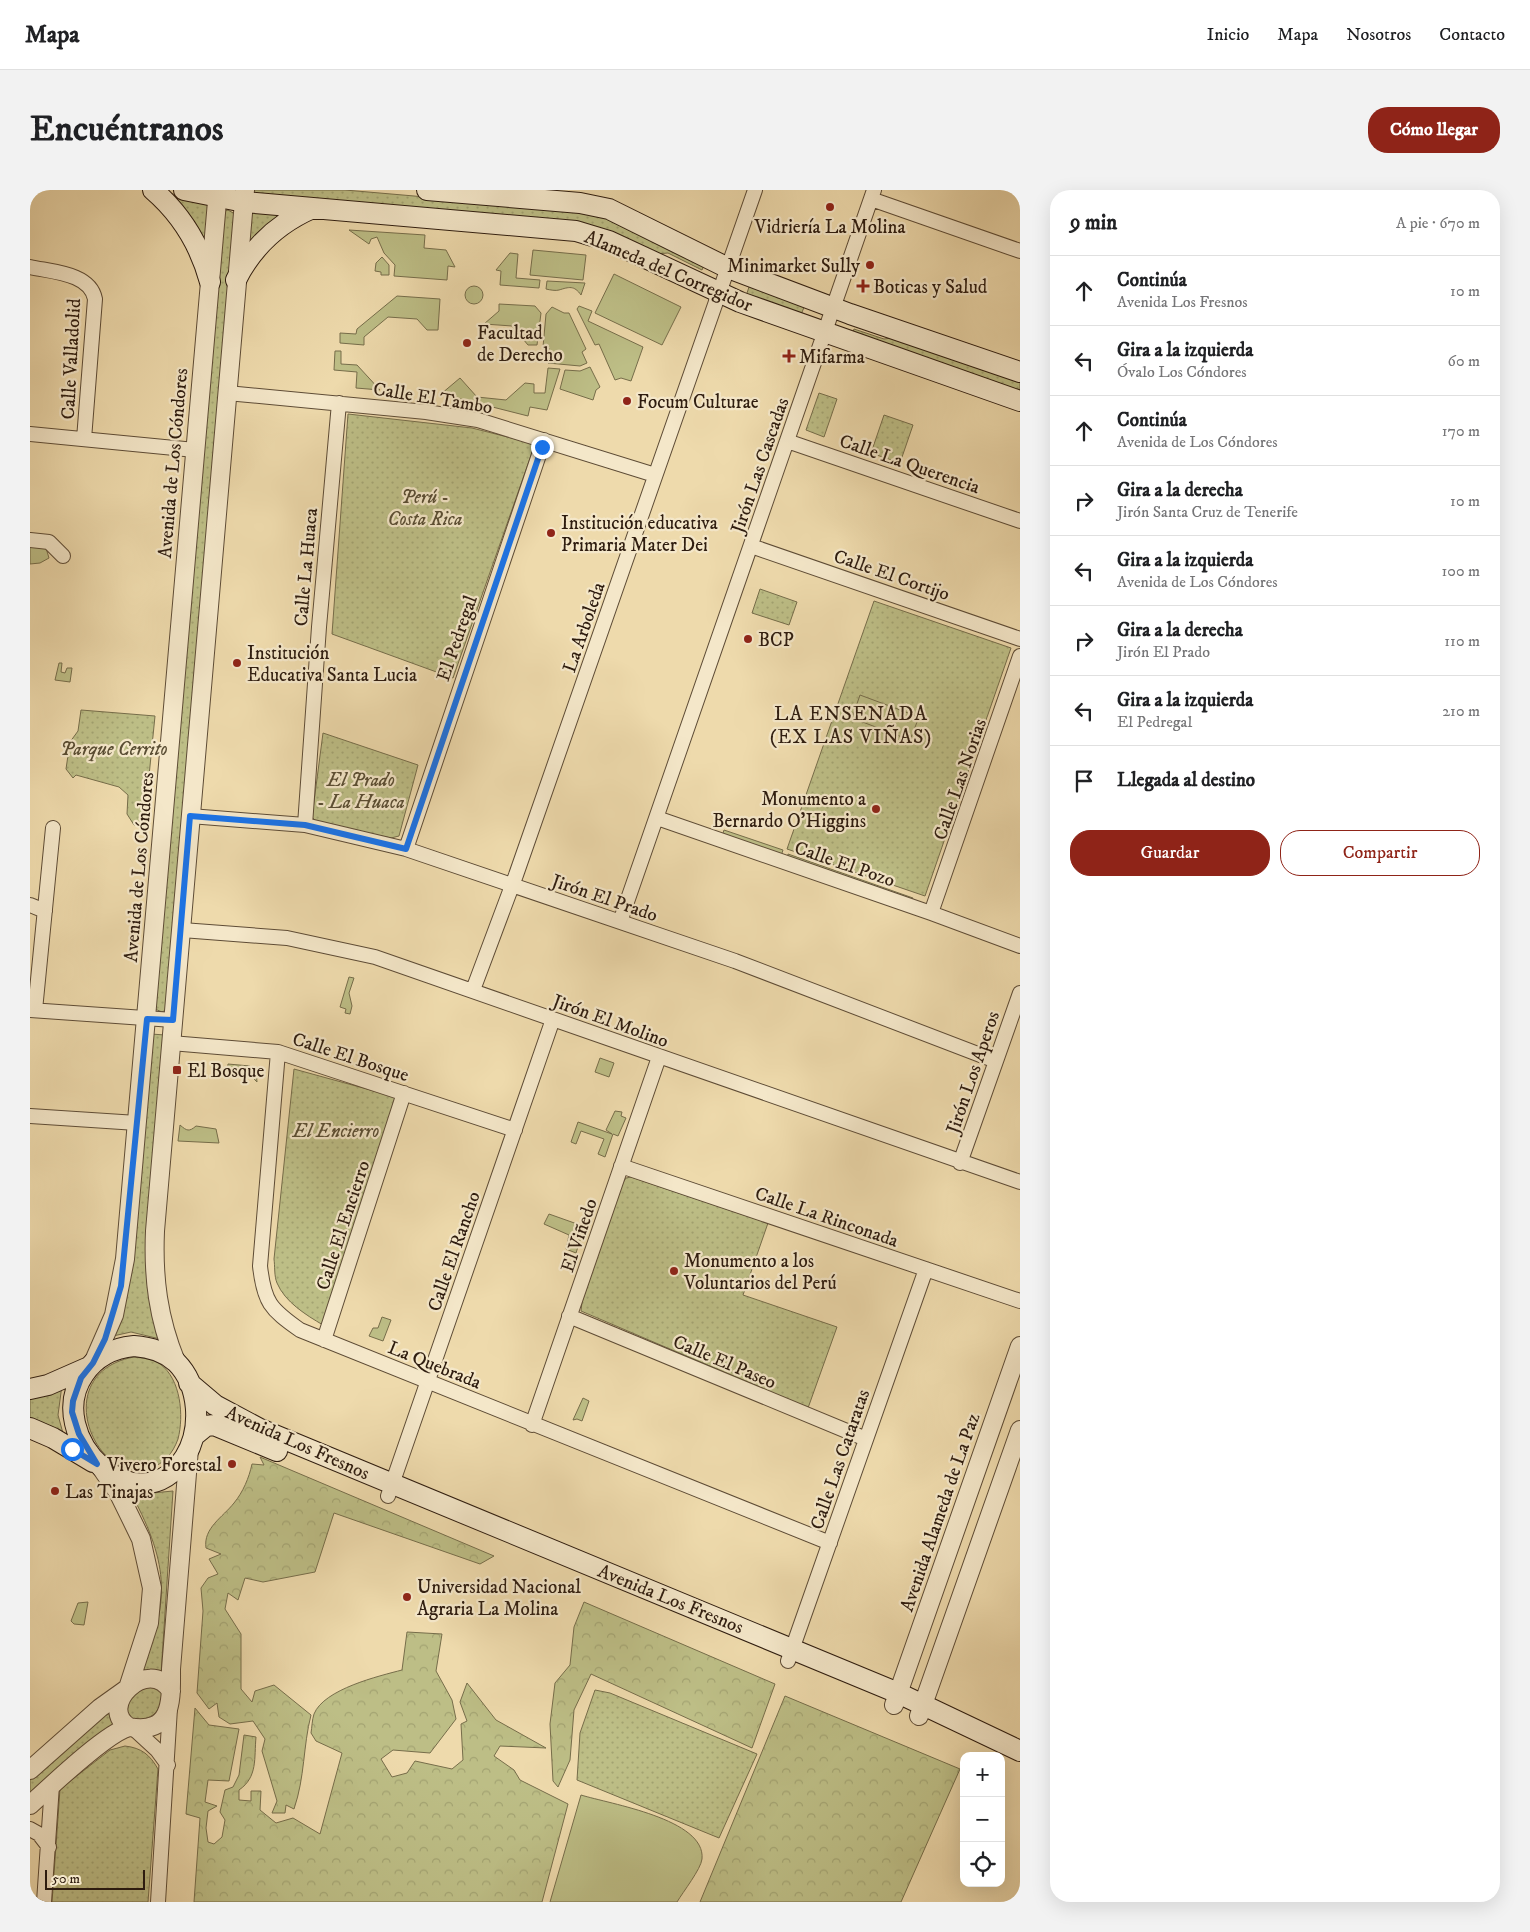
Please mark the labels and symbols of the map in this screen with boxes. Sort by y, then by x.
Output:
marker: Vidriería La Molina [824,201,836,213]
place label: Vidriería La Molina [754,216,905,239]
street label: Alameda del Corregidor [581,226,756,317]
place label: Minimarket Sully [727,255,861,278]
marker: Minimarket Sully [864,259,876,271]
place label: Boticas y Salud [873,276,988,299]
marker: Boticas y Salud [857,280,869,292]
street label: Calle Valladolid [57,297,86,420]
place label: Facultad de Derecho [477,322,563,367]
marker: Facultad de Derecho [461,337,473,349]
place label: Mifarma [799,346,865,369]
marker: Mifarma [783,350,795,362]
street label: Avenida de Los Cóndores [154,367,193,559]
street label: Calle El Tambo [372,378,494,419]
place label: Focum Culturae [637,391,759,414]
marker: Focum Culturae [621,395,633,407]
street label: Jirón Las Cascadas [726,395,794,538]
street label: Calle La Querencia [836,430,983,499]
route end [531,436,554,459]
park label: Perú - Costa Rica [387,486,463,531]
street label: Calle La Huaca [290,507,323,627]
place label: Institución educativa Primaria Mater Dei [561,512,718,557]
marker: Institución educativa Primaria Mater Dei [545,527,557,539]
street label: Calle El Cortijo [831,545,952,606]
street label: La Arboleda [558,579,611,676]
street label: El Pedregal [432,592,483,684]
place label: BCP [758,629,794,652]
marker: BCP [742,633,754,645]
place label: Institución Educativa Santa Lucia [247,642,417,687]
marker: Institución Educativa Santa Lucia [231,657,243,669]
district label: LA ENSENADA (EX LAS VIÑAS) [770,702,932,750]
street label: Calle Las Norias [929,716,992,843]
park label: Parque Cerrito [60,738,168,762]
park label: El Prado - La Huaca [317,769,405,814]
street label: Avenida de Los Cóndores [120,771,159,963]
place label: Monumento a Bernardo O'Higgins [712,788,866,833]
marker: Monumento a Bernardo O'Higgins [870,803,882,815]
street label: Calle El Pozo [791,837,898,892]
street label: Jirón El Prado [547,869,661,927]
street label: Jirón El Molino [548,989,672,1053]
street label: Jirón Los Aperos [941,1008,1005,1139]
street label: Calle El Bosque [289,1028,412,1088]
place label: El Bosque [187,1060,264,1084]
marker: El Bosque [171,1064,183,1076]
park label: El Encierro [292,1120,379,1143]
street label: Calle El Encierro [312,1158,375,1293]
street label: Calle La Rinconada [752,1182,901,1253]
street label: Calle El Rancho [423,1189,486,1314]
street label: El Viñedo [556,1196,603,1275]
place label: Monumento a los Voluntarios del Perú [683,1250,837,1295]
marker: Monumento a los Voluntarios del Perú [668,1265,680,1277]
street label: Calle El Paseo [669,1330,779,1394]
street label: La Quebrada [384,1336,484,1395]
street label: Calle Las Cataratas [806,1386,875,1533]
street label: Avenida Los Fresnos [222,1401,373,1485]
street label: Avenida Alameda de La Paz [896,1410,985,1615]
route start [61,1438,84,1461]
place label: Vivero Forestal [106,1454,222,1477]
marker: Vivero Forestal [226,1458,238,1470]
place label: Las Tinajas [65,1481,153,1504]
marker: Las Tinajas [49,1485,61,1497]
street label: Avenida Los Fresnos [594,1560,747,1639]
place label: Universidad Nacional Agraria La Molina [417,1576,581,1621]
marker: Universidad Nacional Agraria La Molina [401,1591,413,1603]
scale bar [45,1867,145,1890]

